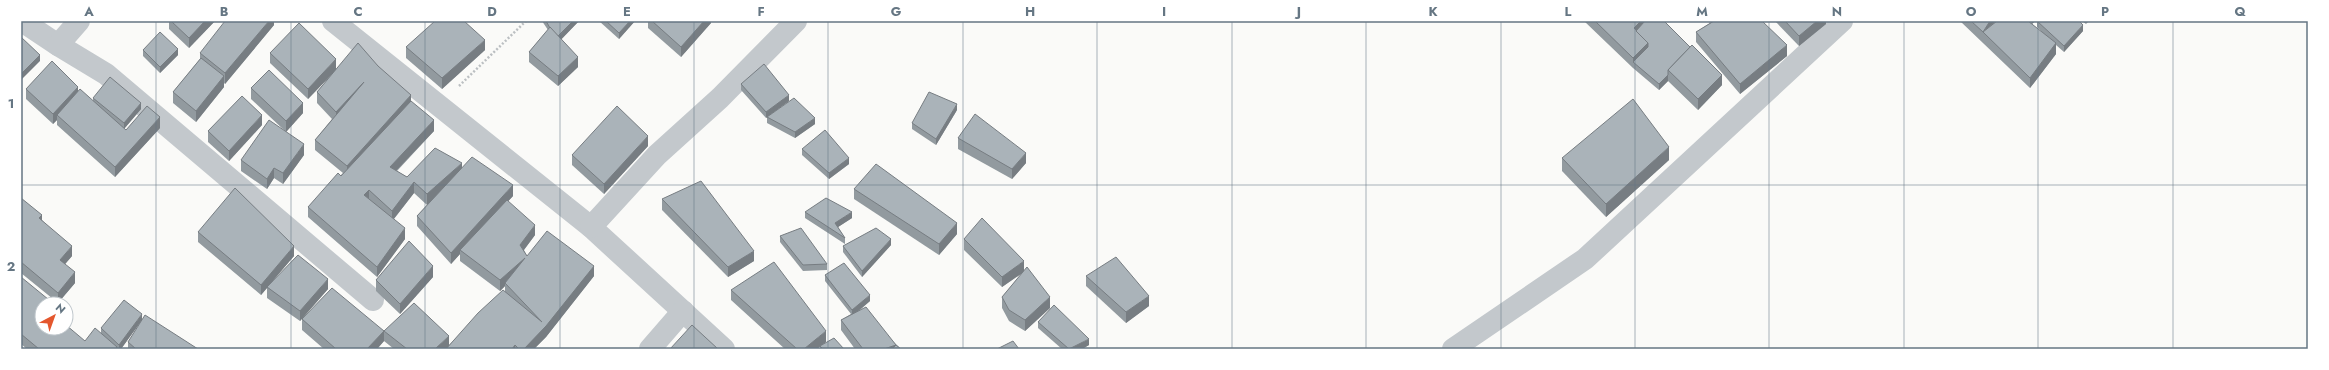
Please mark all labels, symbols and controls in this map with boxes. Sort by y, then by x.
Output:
text: A [83,2,94,21]
text: B [220,2,229,21]
text: C [353,2,363,21]
text: D [487,2,497,21]
text: E [623,2,631,21]
text: F [757,2,765,21]
text: G [891,2,902,21]
text: H [1025,2,1035,21]
text: I [1162,2,1166,21]
text: J [1294,2,1301,21]
text: K [1428,2,1438,21]
text: L [1565,2,1572,21]
text: M [1696,2,1708,21]
text: N [1832,2,1842,21]
text: O [1966,2,1977,21]
text: P [2101,2,2109,21]
text: Q [2234,2,2246,21]
text: 1 [8,94,14,113]
text: 2 [7,257,15,276]
north arrow [34,296,74,336]
text: N [52,300,69,317]

